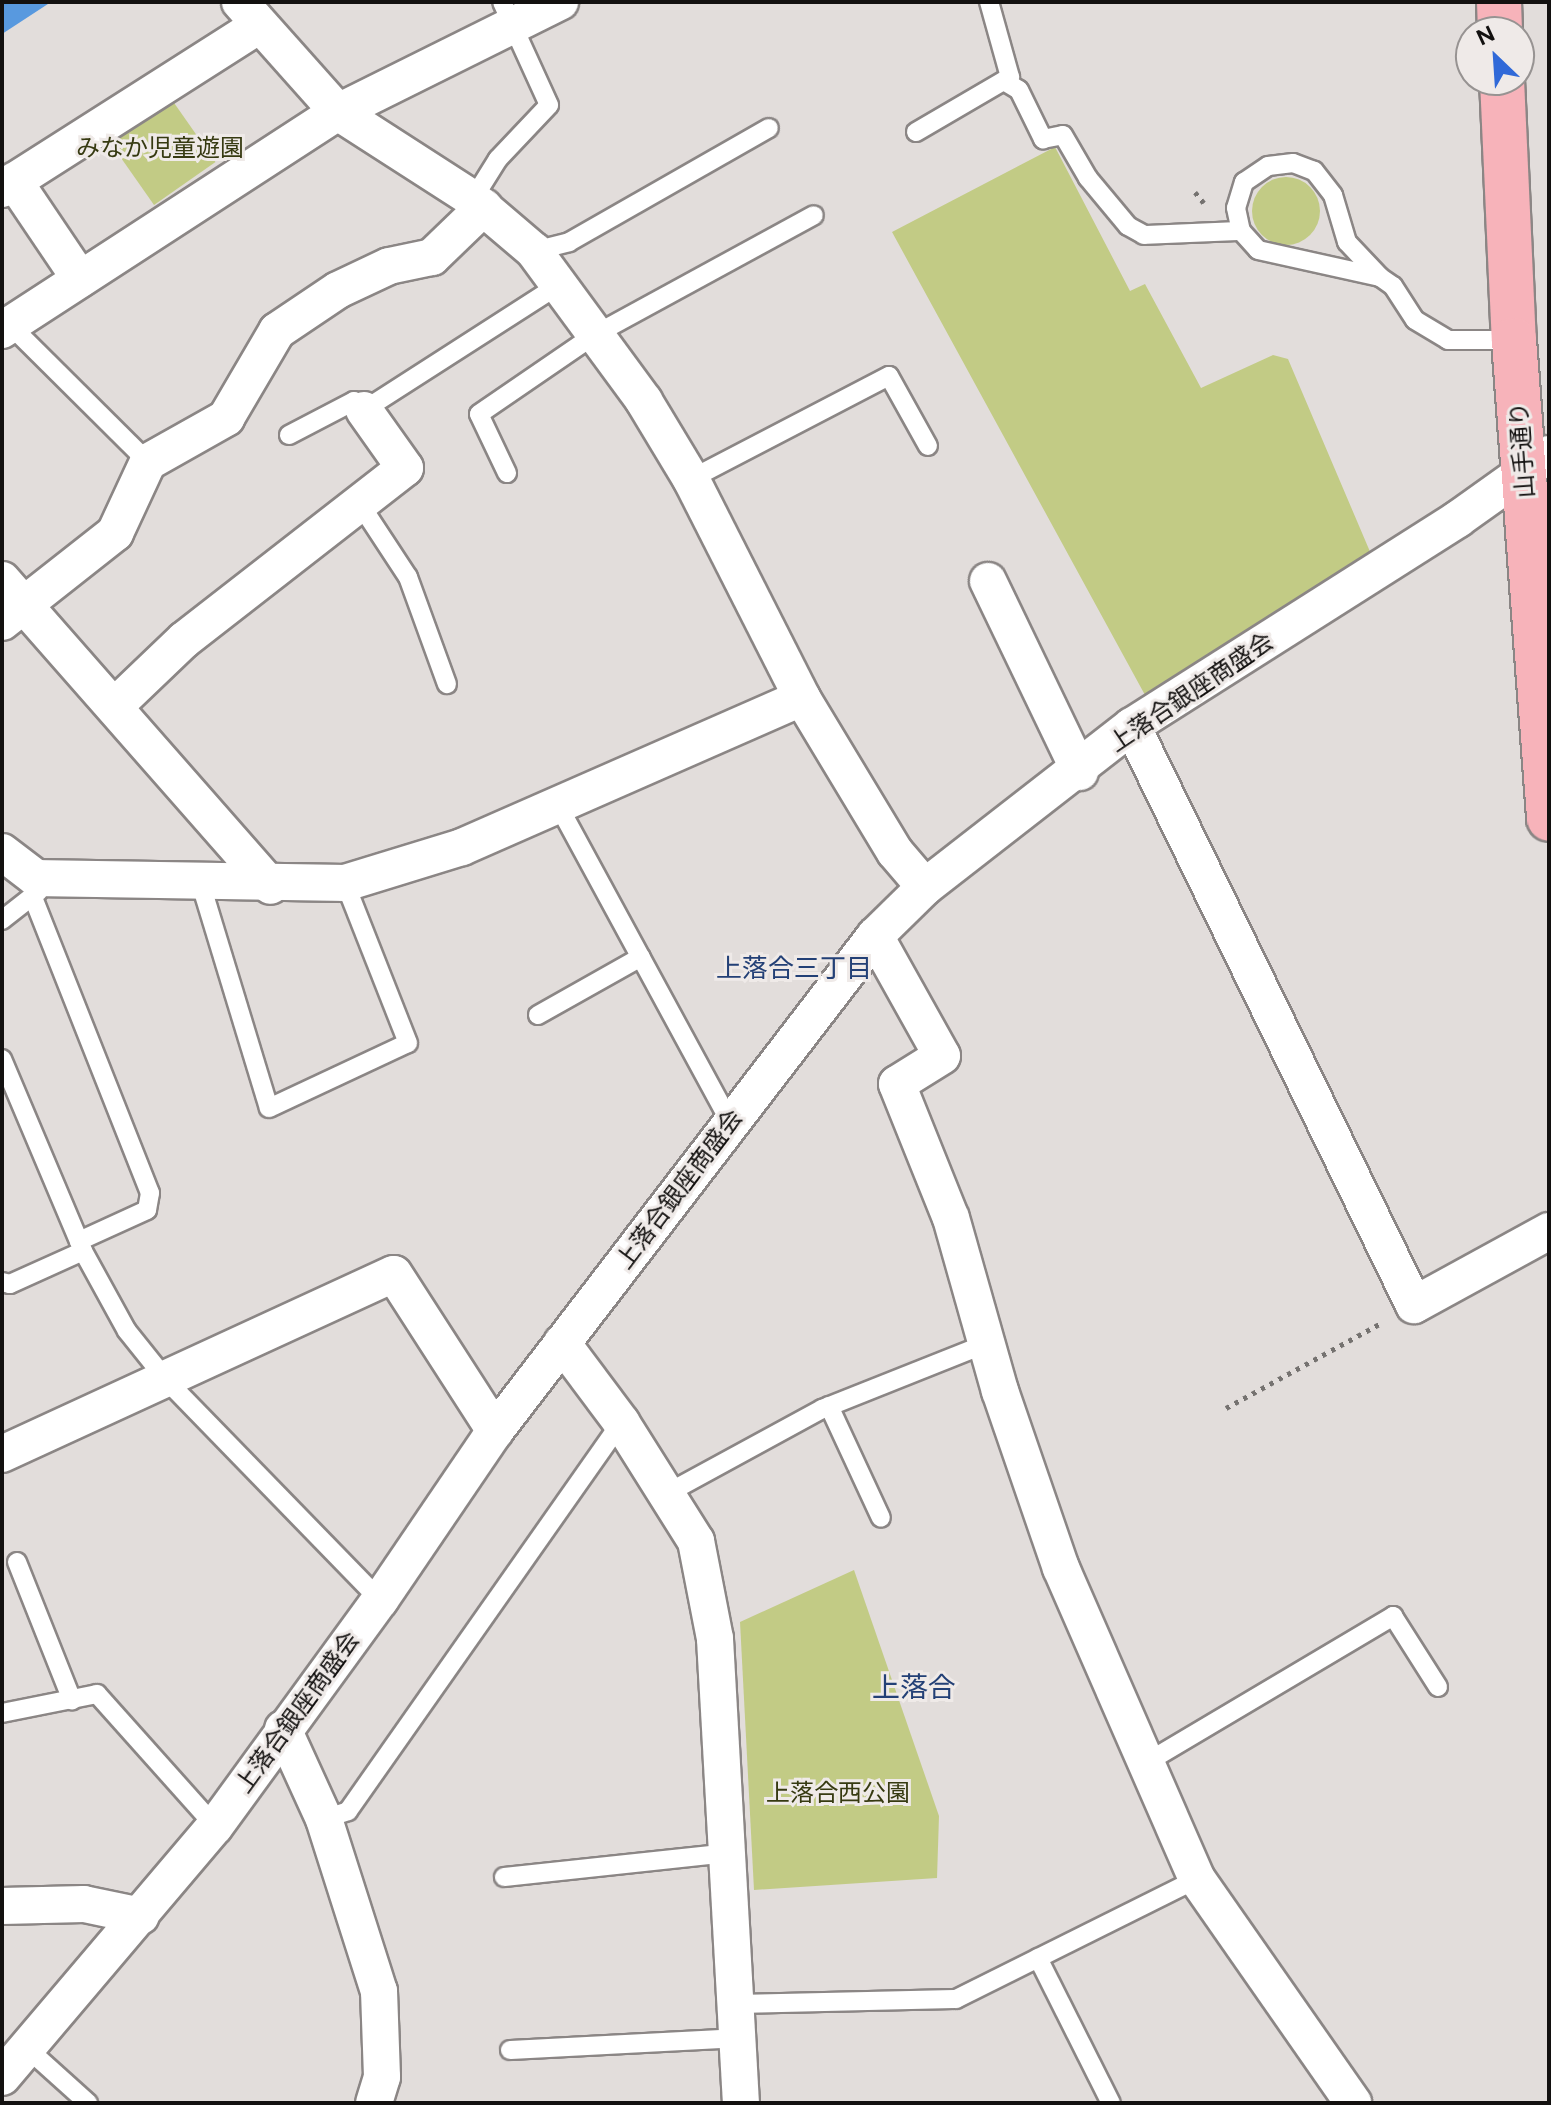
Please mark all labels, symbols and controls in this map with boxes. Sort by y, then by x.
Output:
north arrow [1455,16,1535,96]
text: N [1472,20,1499,51]
park label: みなか児童遊園 [76,134,244,162]
street label: 山手通り [1504,401,1540,499]
street label: 上落合銀座商盛会 [1103,626,1279,758]
district label: 上落合三丁目 [716,953,872,985]
street label: 上落合銀座商盛会 [610,1104,748,1274]
street label: 上落合銀座商盛会 [229,1626,365,1798]
district label: 上落合 [872,1670,956,1704]
park label: 上落合西公園 [766,1779,910,1807]

